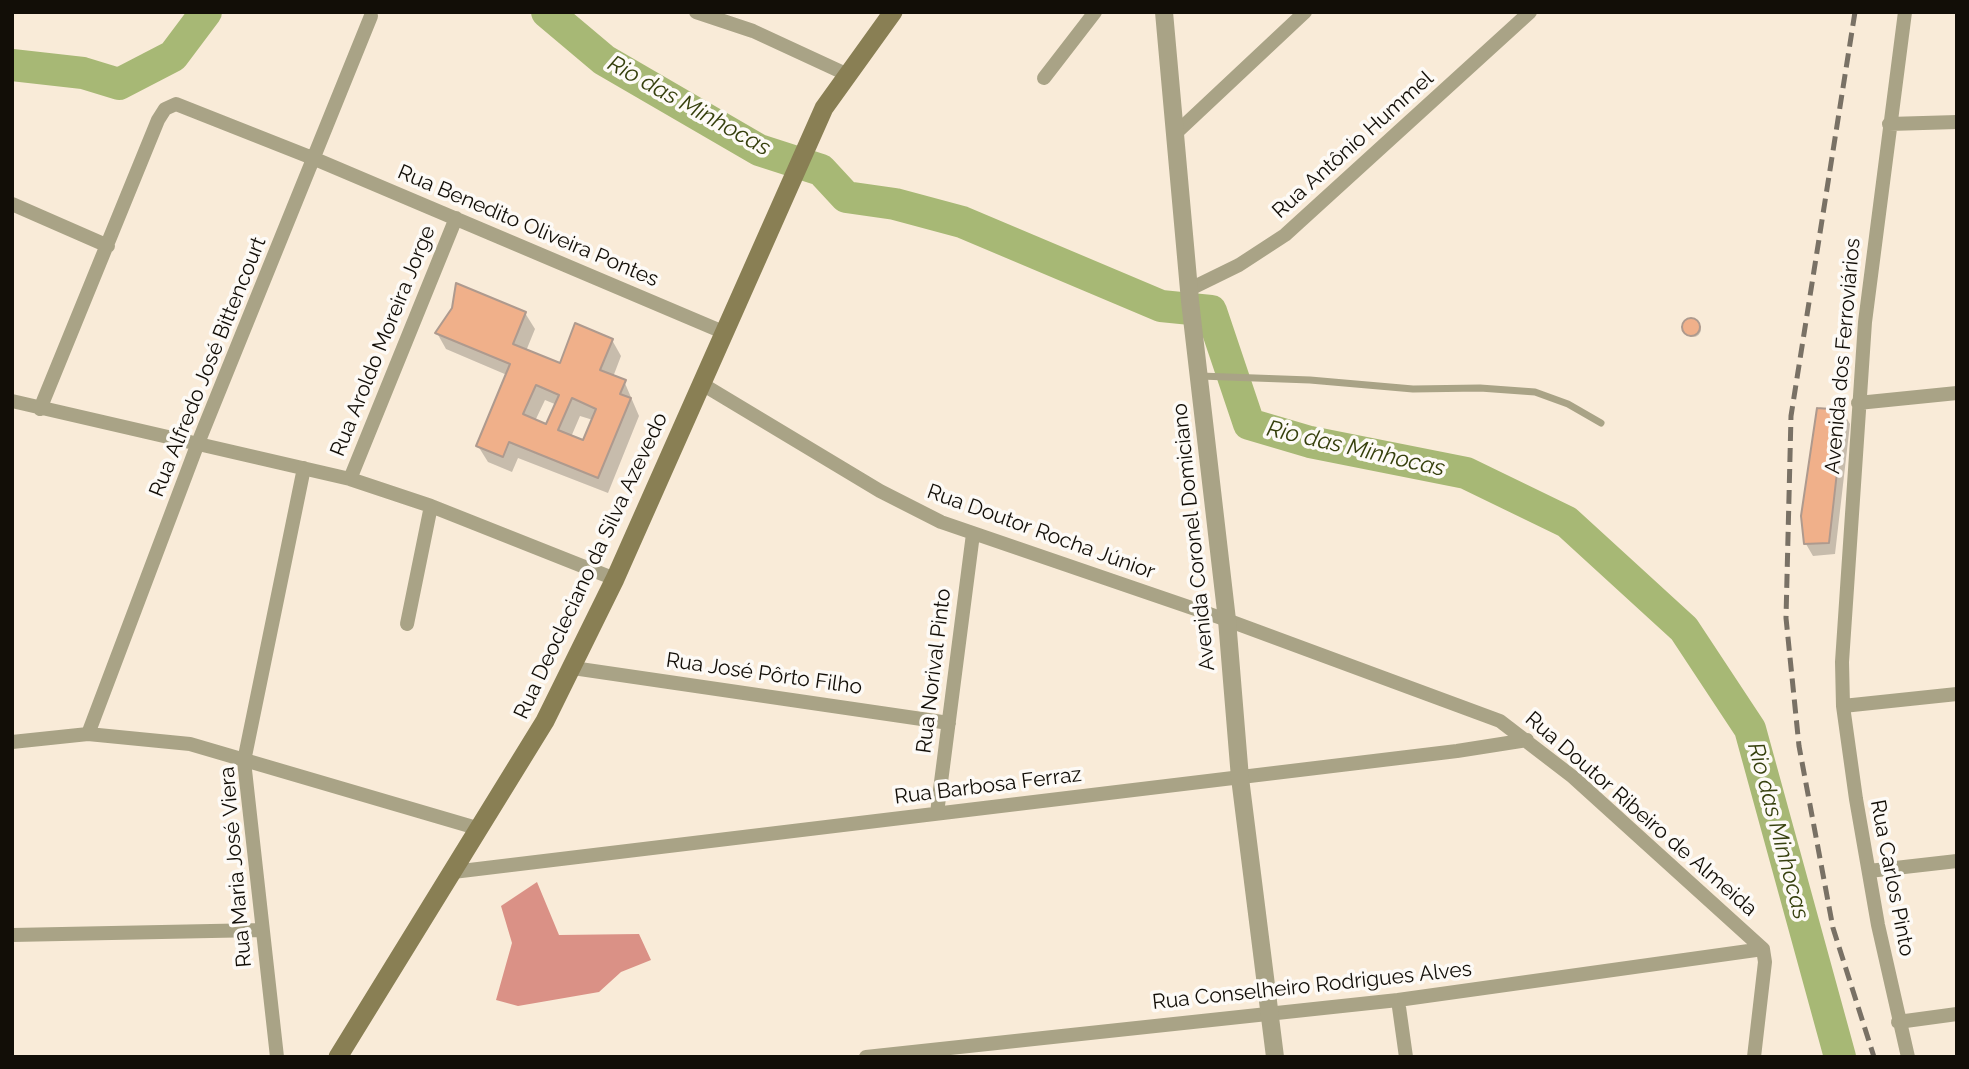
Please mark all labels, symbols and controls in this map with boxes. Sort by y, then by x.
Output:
water label: Rio das Minhocas [603,50,775,162]
street label: Rua Antônio Hummel [1267,66,1439,224]
street label: Rua Benedito Oliveira Pontes [394,160,662,292]
street label: Rua Aroldo Moreira Jorge [325,222,441,460]
street label: Rua Alfredo José Bittencourt [144,233,272,501]
street label: Avenida dos Ferroviários [1820,237,1866,475]
street label: Avenida Coronel Domiciano [1167,402,1221,672]
street label: Rua Deocleciano da Silva Azevedo [509,409,673,723]
water label: Rio das Minhocas [1264,415,1448,483]
street label: Rua Doutor Rocha Júnior [924,479,1158,585]
street label: Rua Norival Pinto [911,587,957,755]
street label: Rua José Pôrto Filho [664,648,864,700]
street label: Rua Doutor Ribeiro de Almeida [1520,706,1762,922]
water label: Rio das Minhocas [1741,740,1815,922]
street label: Rua Barbosa Ferraz [893,762,1083,810]
street label: Rua Maria José Viera [215,766,257,968]
street label: Rua Carlos Pinto [1864,798,1920,958]
street label: Rua Conselheiro Rodrigues Alves [1151,957,1473,1015]

